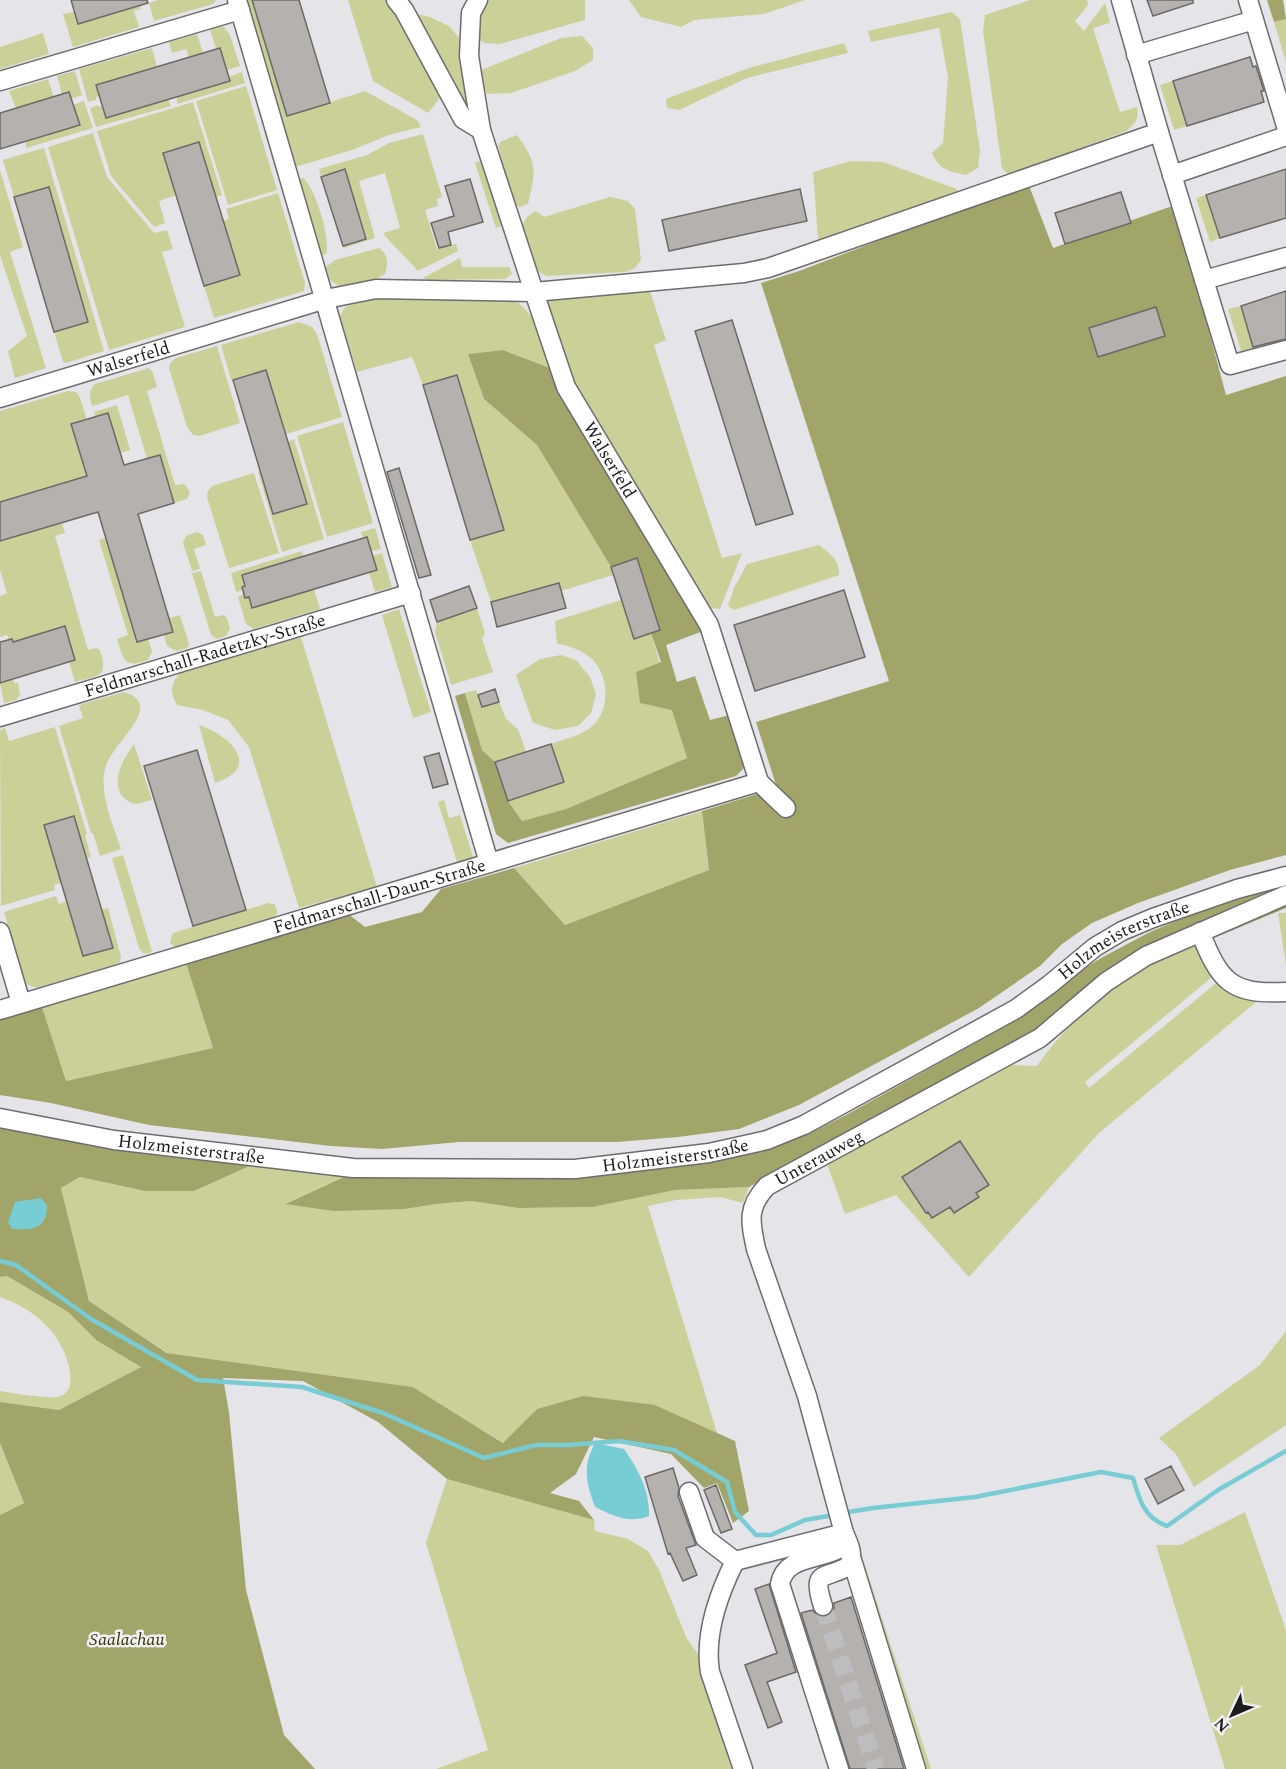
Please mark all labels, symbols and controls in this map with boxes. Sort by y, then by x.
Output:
street label: Walserfeld [83,334,173,384]
street label: Walserfeld [576,416,643,503]
street label: Feldmarschall-Radetzky-Straße [81,606,329,704]
street label: Feldmarschall-Daun-Straße [270,851,489,941]
street label: Holzmeisterstraße [1052,893,1193,986]
street label: Unterauweg [769,1123,869,1193]
street label: Holzmeisterstraße [116,1127,266,1171]
street label: Holzmeisterstraße [601,1131,751,1179]
park label: Saalachau [89,1626,165,1653]
north arrow [1202,1685,1262,1745]
text: N [1209,1712,1235,1738]

